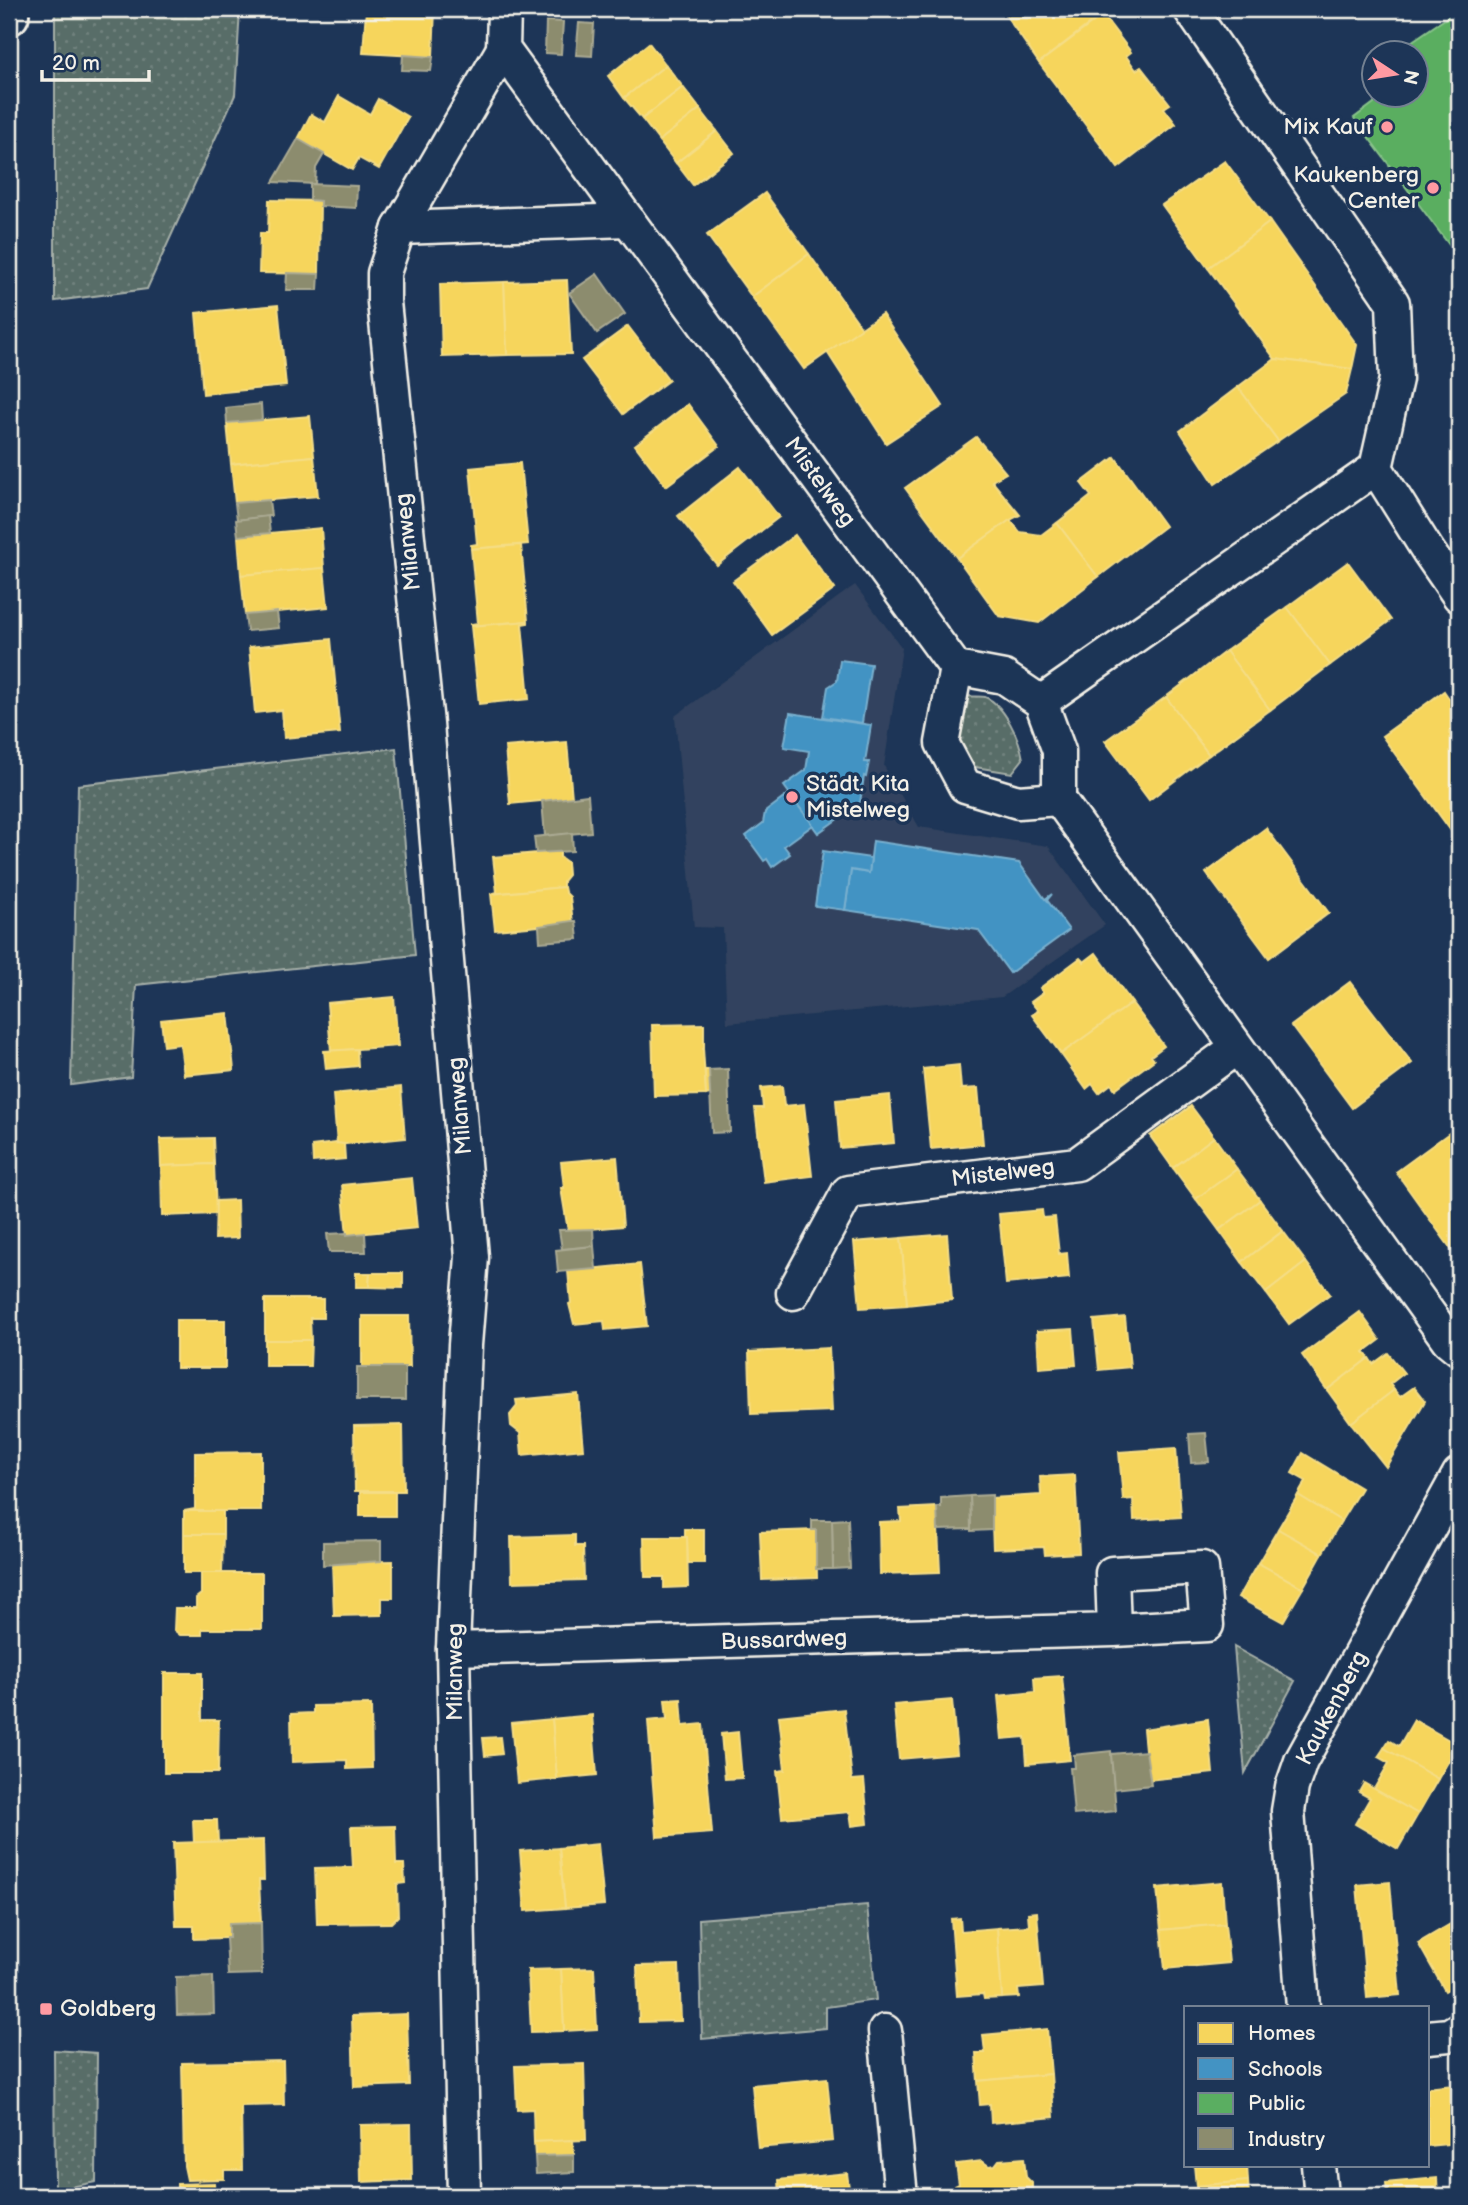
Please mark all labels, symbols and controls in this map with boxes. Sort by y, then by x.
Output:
scale bar [42,38,149,82]
north arrow [1360,38,1430,108]
text: 20 m [52,51,100,76]
text: N [1397,68,1423,87]
place label: Mix Kauf [1283,113,1373,141]
marker: Mix Kauf [1379,119,1395,135]
place label: Kaukenberg Center [1293,161,1420,215]
marker: Kaukenberg Center [1425,180,1441,196]
street label: Mistelweg [778,432,862,532]
street label: Milanweg [389,492,427,592]
place label: Städt. Kita Mistelweg [806,770,910,824]
marker: Städt. Kita Mistelweg [784,789,800,805]
street label: Milanweg [442,1056,478,1156]
street label: Mistelweg [950,1153,1056,1193]
street label: Milanweg [441,1623,469,1721]
street label: Bussardweg [720,1624,848,1656]
street label: Kaukenberg [1290,1646,1374,1770]
place label: Goldberg [60,1995,156,2023]
marker: Goldberg [38,2001,54,2017]
legend [1184,2006,1430,2166]
text: Homes [1248,2021,1316,2046]
text: Schools [1248,2057,1322,2082]
text: Public [1248,2091,1306,2116]
text: Industry [1248,2127,1326,2152]

